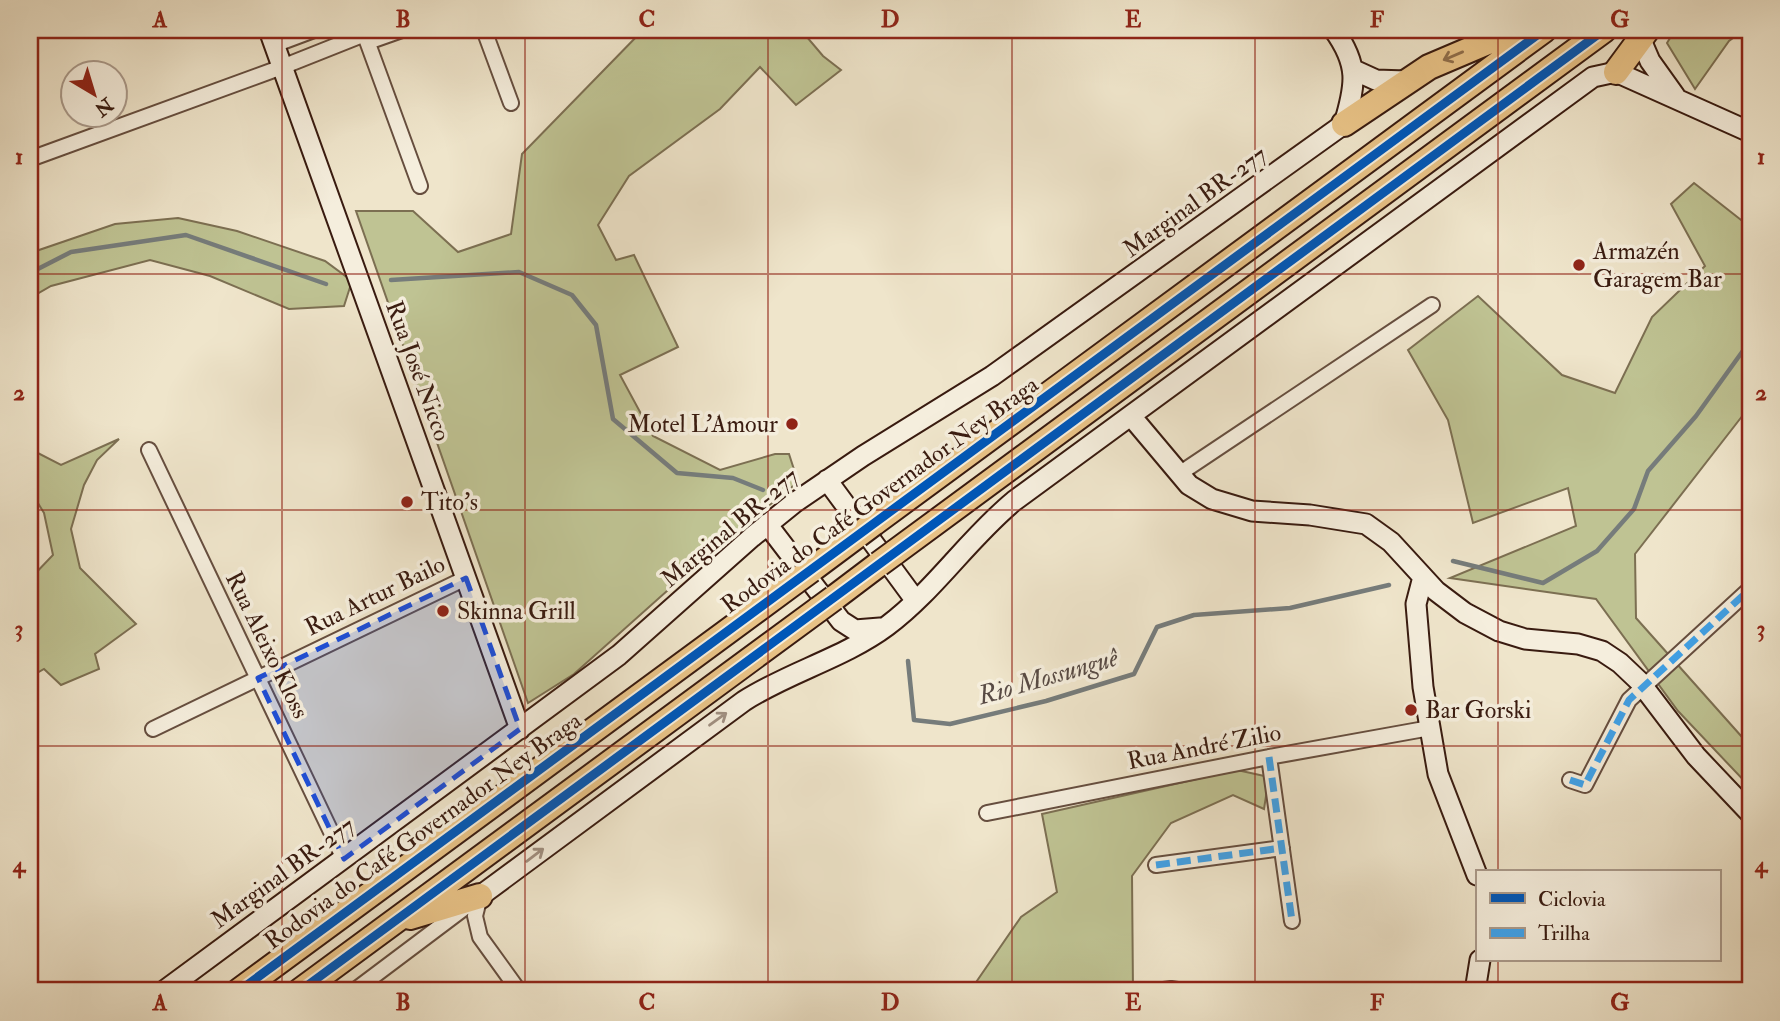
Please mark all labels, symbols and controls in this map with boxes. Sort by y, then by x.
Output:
text: A [152,5,168,34]
text: B [395,5,411,34]
text: C [639,5,655,34]
text: D [881,5,899,34]
text: E [1125,5,1142,34]
text: F [1370,5,1385,34]
text: G [1610,5,1630,34]
one-way arrow [1442,50,1464,63]
north arrow [60,60,130,130]
text: N [89,91,119,122]
street label: Marginal BR-277 [1117,139,1273,265]
text: 1 [15,142,23,171]
text: 1 [1757,142,1765,171]
place label: Armazén Garagem Bar [1592,236,1722,295]
marker: Armazén Garagem Bar [1571,257,1587,273]
street label: Rua José Nicco [378,297,458,445]
street label: Rodovia do Café Governador Ney Braga [715,369,1046,621]
text: 2 [13,378,25,407]
text: 2 [1755,378,1767,407]
place label: Motel L'Amour [627,409,778,440]
marker: Motel L'Amour [784,416,800,432]
street label: Marginal BR-277 [655,461,805,595]
place label: Tito's [421,487,478,518]
marker: Tito's [399,494,415,510]
street label: Rua Artur Bailo [300,549,450,643]
street label: Rua Aleixo Kloss [218,566,316,724]
place label: Skinna Grill [457,596,576,627]
marker: Skinna Grill [435,603,451,619]
text: 3 [15,614,23,643]
text: 3 [1757,614,1765,643]
water label: Rio Mossunguê [974,641,1123,712]
place label: Bar Gorski [1425,695,1531,726]
marker: Bar Gorski [1403,702,1419,718]
street label: Rodovia do Café Governador Ney Braga [258,705,589,957]
one-way arrow [708,712,727,727]
street label: Rua André Zilio [1124,717,1284,777]
street label: Marginal BR-277 [205,810,361,936]
one-way arrow [525,848,544,862]
text: 4 [12,850,27,879]
text: 4 [1754,850,1769,879]
legend [1476,870,1720,962]
text: Ciclovia [1538,886,1606,913]
text: Trilha [1538,920,1590,947]
text: A [152,988,168,1017]
text: B [395,988,411,1017]
text: C [639,988,655,1017]
text: D [881,988,899,1017]
text: E [1125,988,1142,1017]
text: F [1370,988,1385,1017]
text: G [1610,988,1630,1017]

